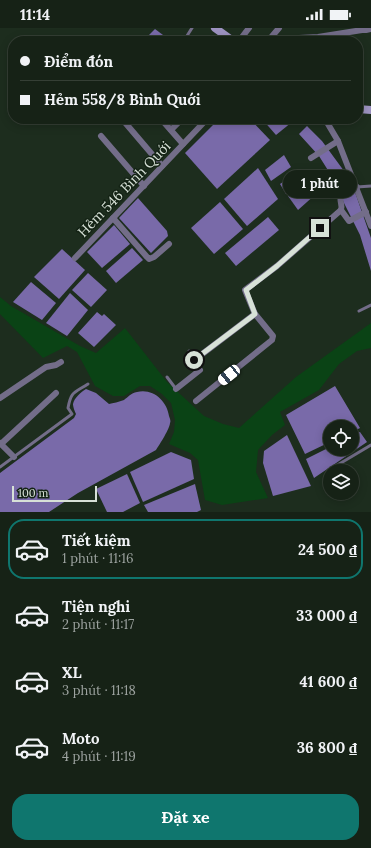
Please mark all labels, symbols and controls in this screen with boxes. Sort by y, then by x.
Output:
text: 11:14 [20,5,50,24]
text: Điểm đón [44,52,113,71]
text: Hẻm 558/8 Bình Quới [44,90,201,109]
street label: Hẻm 546 Bình Quới [74,137,174,241]
callout: 1 phút [283,170,357,198]
text: 1 phút [301,175,339,192]
route end [311,219,329,237]
route start [185,351,203,369]
car [216,363,242,387]
map controls [323,420,359,500]
button: locate [323,420,359,456]
button: layers [323,464,359,500]
scale bar [12,484,97,503]
text: 100 m [18,486,48,500]
icon: car [14,531,50,567]
text: Tiết kiệm [62,531,131,550]
text: 24 500 ₫ [298,540,357,559]
text: 1 phút · 11:16 [62,550,134,567]
icon: car [14,597,50,633]
text: Tiện nghi [62,597,130,616]
text: 33 000 ₫ [296,606,357,625]
text: 2 phút · 11:17 [62,616,134,633]
icon: car [14,663,50,699]
text: XL [62,663,82,682]
text: 41 600 ₫ [299,672,357,691]
text: 3 phút · 11:18 [62,682,136,699]
icon: car [14,729,50,765]
text: Moto [62,729,99,748]
text: 36 800 ₫ [297,738,357,757]
text: 4 phút · 11:19 [62,748,136,765]
button: Đặt xe [12,794,359,840]

